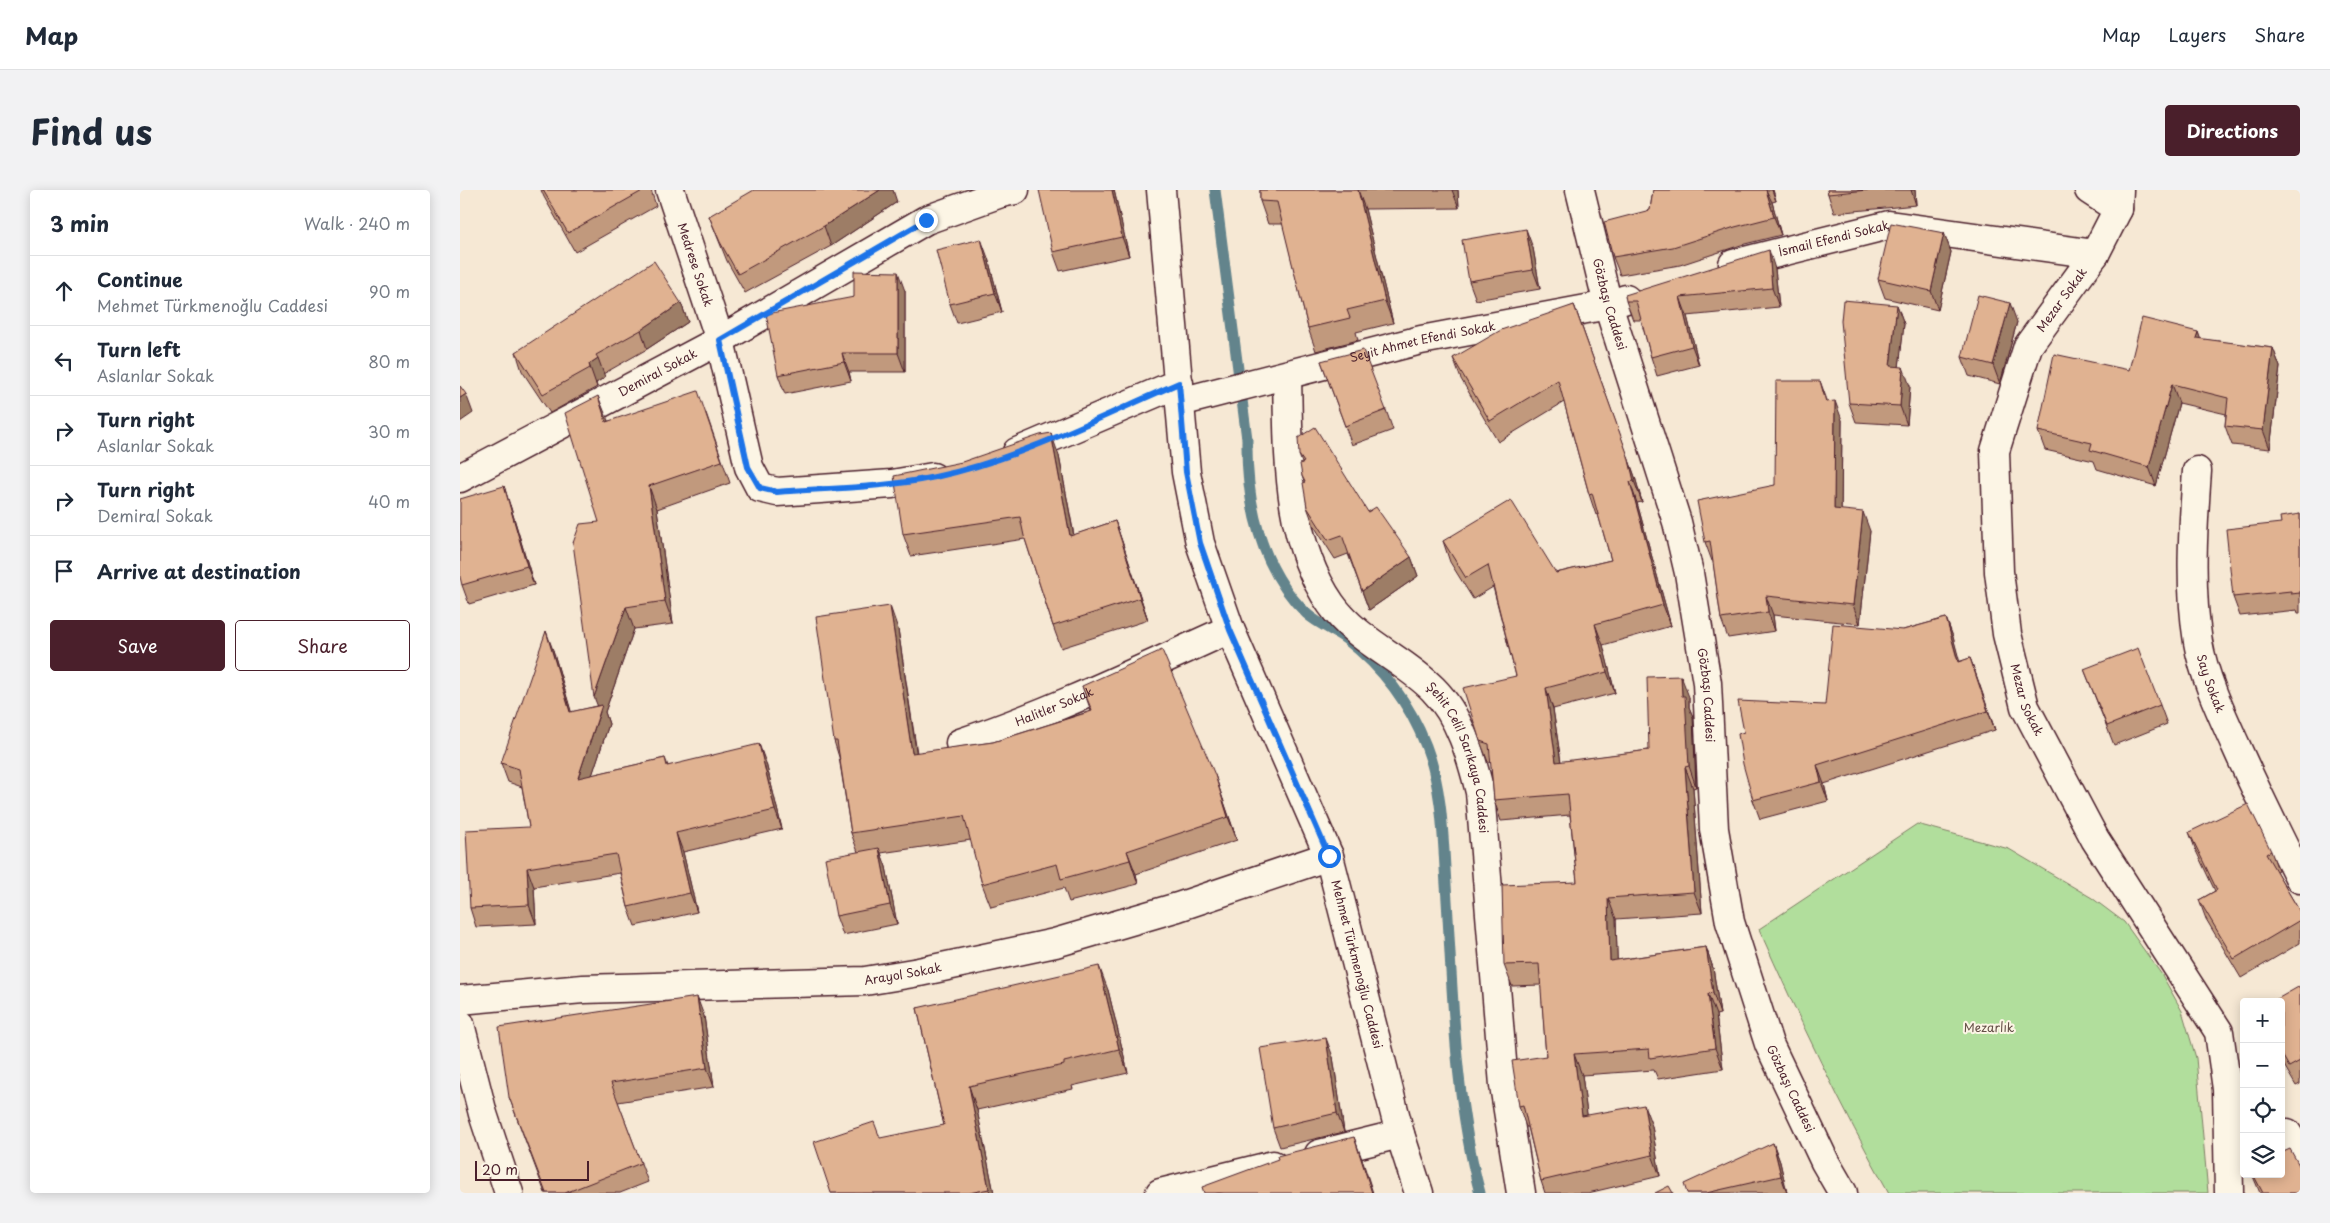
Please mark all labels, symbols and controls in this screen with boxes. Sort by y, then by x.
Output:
text: Map [25,17,78,53]
text: Map [2102,21,2141,48]
text: Layers [2169,21,2226,48]
text: Share [2254,21,2305,48]
text: Find us [30,104,152,157]
button: Directions [2165,105,2300,156]
text: 3 min [50,207,109,239]
route end [915,209,938,232]
text: Walk · 240 m [304,211,410,235]
street label: İsmail Efendi Sokak [1776,215,1891,260]
street label: Medrese Sokak [674,220,718,309]
street label: Gözbaşı Caddesi [1589,256,1632,352]
street label: Mezar Sokak [2032,263,2091,335]
text: Continue [97,265,183,293]
icon: ahead [50,277,78,305]
text: 90 m [369,279,410,303]
text: Mehmet Türkmenoğlu Caddesi [97,293,328,317]
street label: Seyit Ahmet Efendi Sokak [1348,316,1497,366]
text: Turn left [97,335,181,363]
street label: Demiral Sokak [615,344,700,400]
icon: left [50,347,78,375]
text: 80 m [368,349,410,373]
text: Aslanlar Sokak [97,363,214,387]
text: Turn right [97,405,195,433]
icon: right [50,417,78,445]
text: 30 m [368,419,410,443]
text: Aslanlar Sokak [97,433,214,457]
text: Turn right [97,475,195,503]
icon: right [50,487,78,515]
text: 40 m [368,489,410,513]
text: Demiral Sokak [97,503,213,527]
icon: arrive [50,557,78,585]
text: Arrive at destination [97,557,301,585]
button: Save [50,620,225,671]
button: Share [235,620,410,671]
street label: Gözbaşı Caddesi [1693,646,1720,743]
street label: Say Sokak [2193,652,2230,716]
street label: Mezar Sokak [2007,662,2049,739]
street label: Şehit Celil Sarıkaya Caddesi [1423,677,1493,834]
street label: Halitler Sokak [1012,682,1096,730]
route start [1318,845,1341,868]
street label: Mehmet Türkmenoğlu Caddesi [1327,878,1388,1050]
street label: Arayol Sokak [863,957,943,989]
map controls [2240,998,2285,1178]
button: + [2240,998,2285,1043]
park label: Mezarlık [1964,1018,2015,1036]
street label: Gözbaşı Caddesi [1763,1042,1820,1135]
button: − [2240,1043,2285,1088]
button: locate [2240,1088,2285,1133]
button: layers [2240,1133,2285,1178]
scale bar [475,1158,589,1181]
text: 20 m [482,1159,518,1180]

